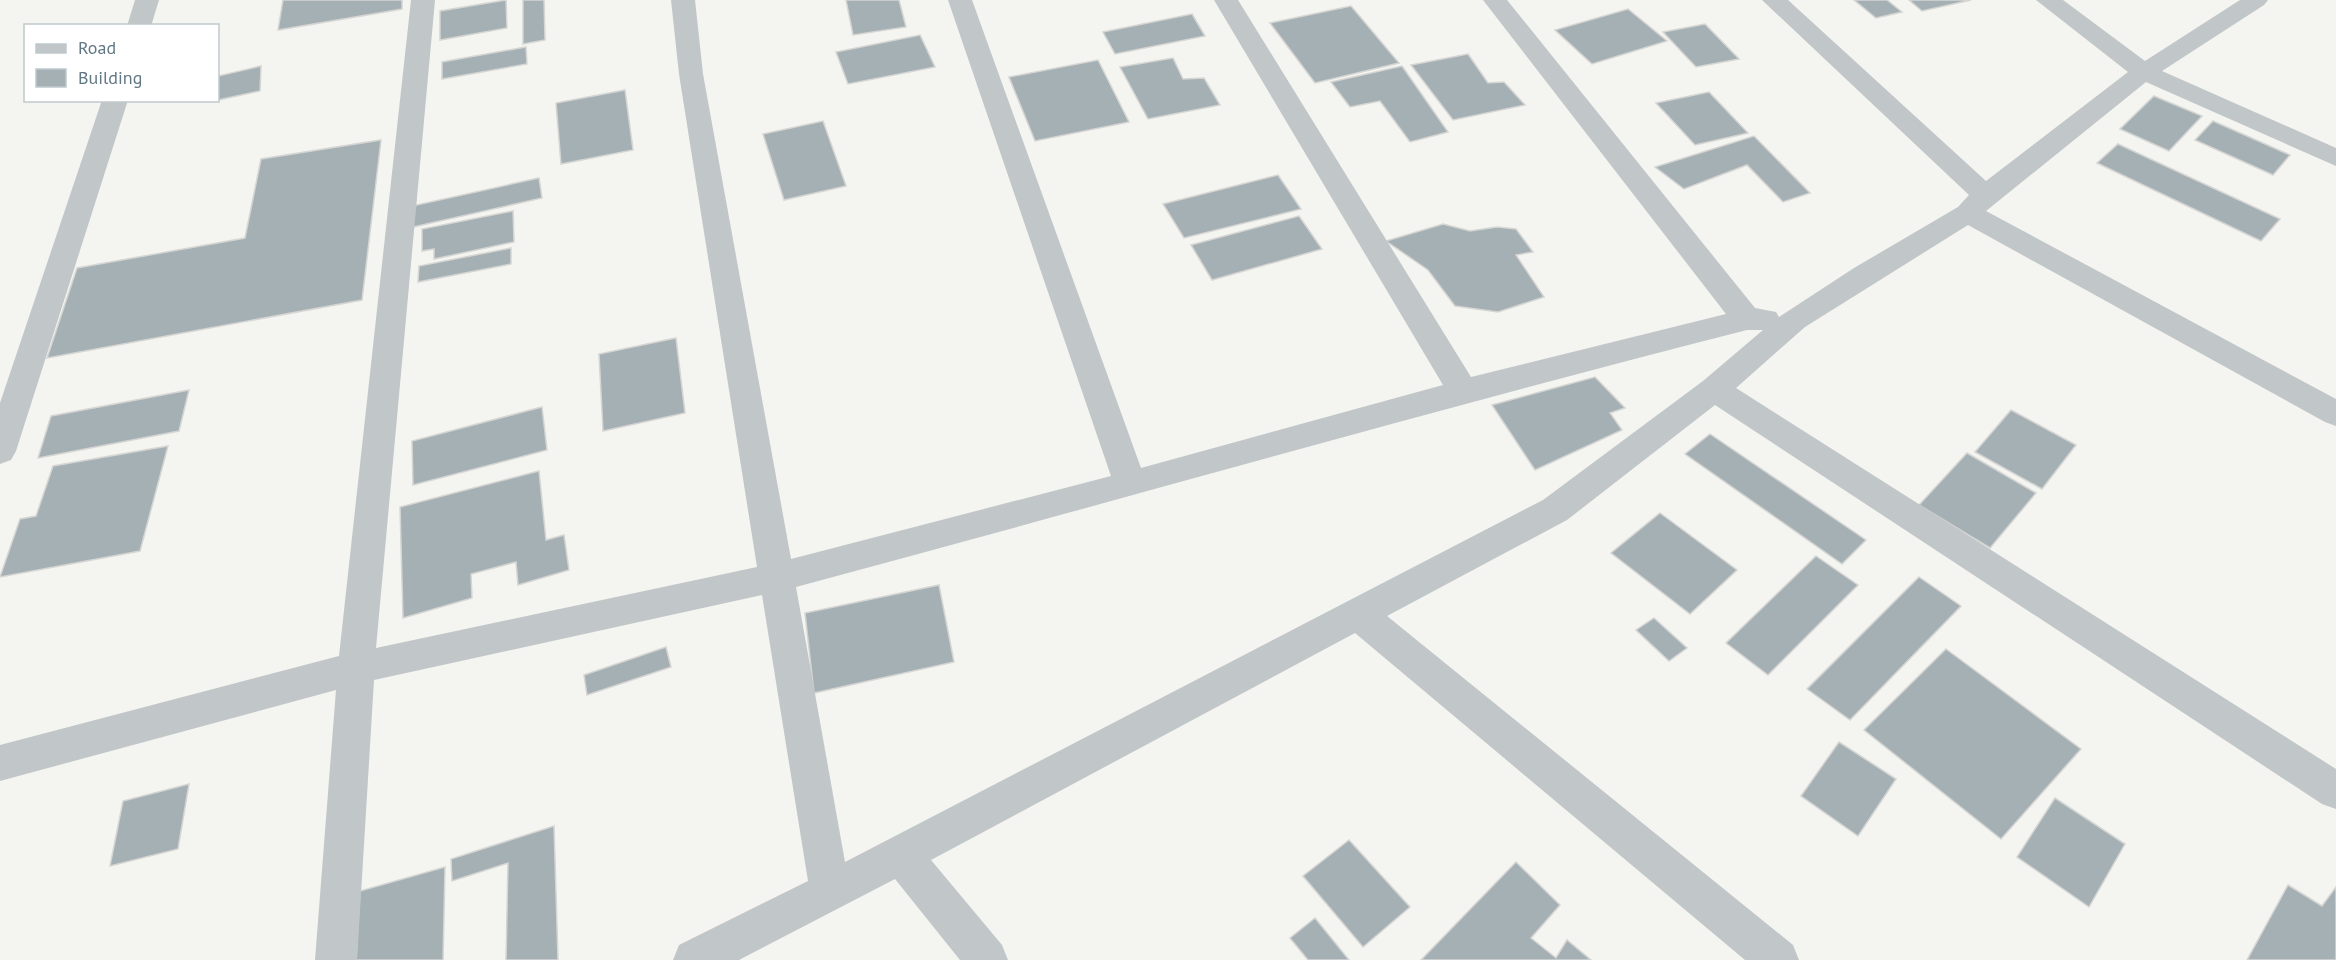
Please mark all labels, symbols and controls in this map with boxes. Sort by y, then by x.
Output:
legend [24,24,219,102]
text: Road [78,36,116,59]
text: Building [78,66,142,89]

